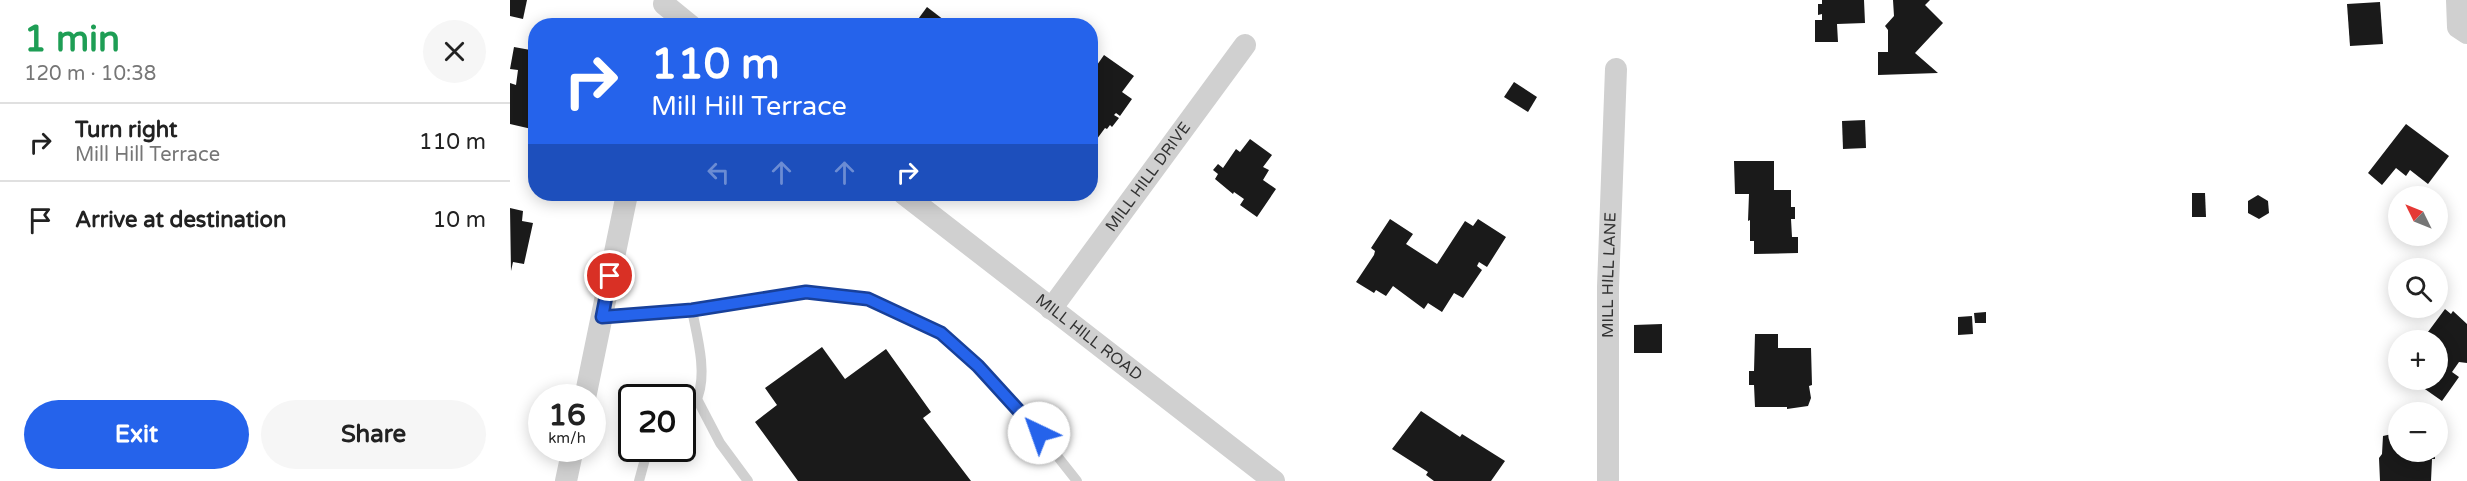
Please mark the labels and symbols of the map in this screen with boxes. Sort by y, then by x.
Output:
street label: MILL HILL DRIVE [1101,118,1195,236]
north arrow [2388,186,2448,246]
street label: MILL HILL LANE [1598,212,1621,338]
pin [584,250,635,301]
street label: MILL HILL ROAD [1031,290,1146,385]
speed limit sign: 20 [618,384,696,462]
position arrow [1007,401,1071,465]

